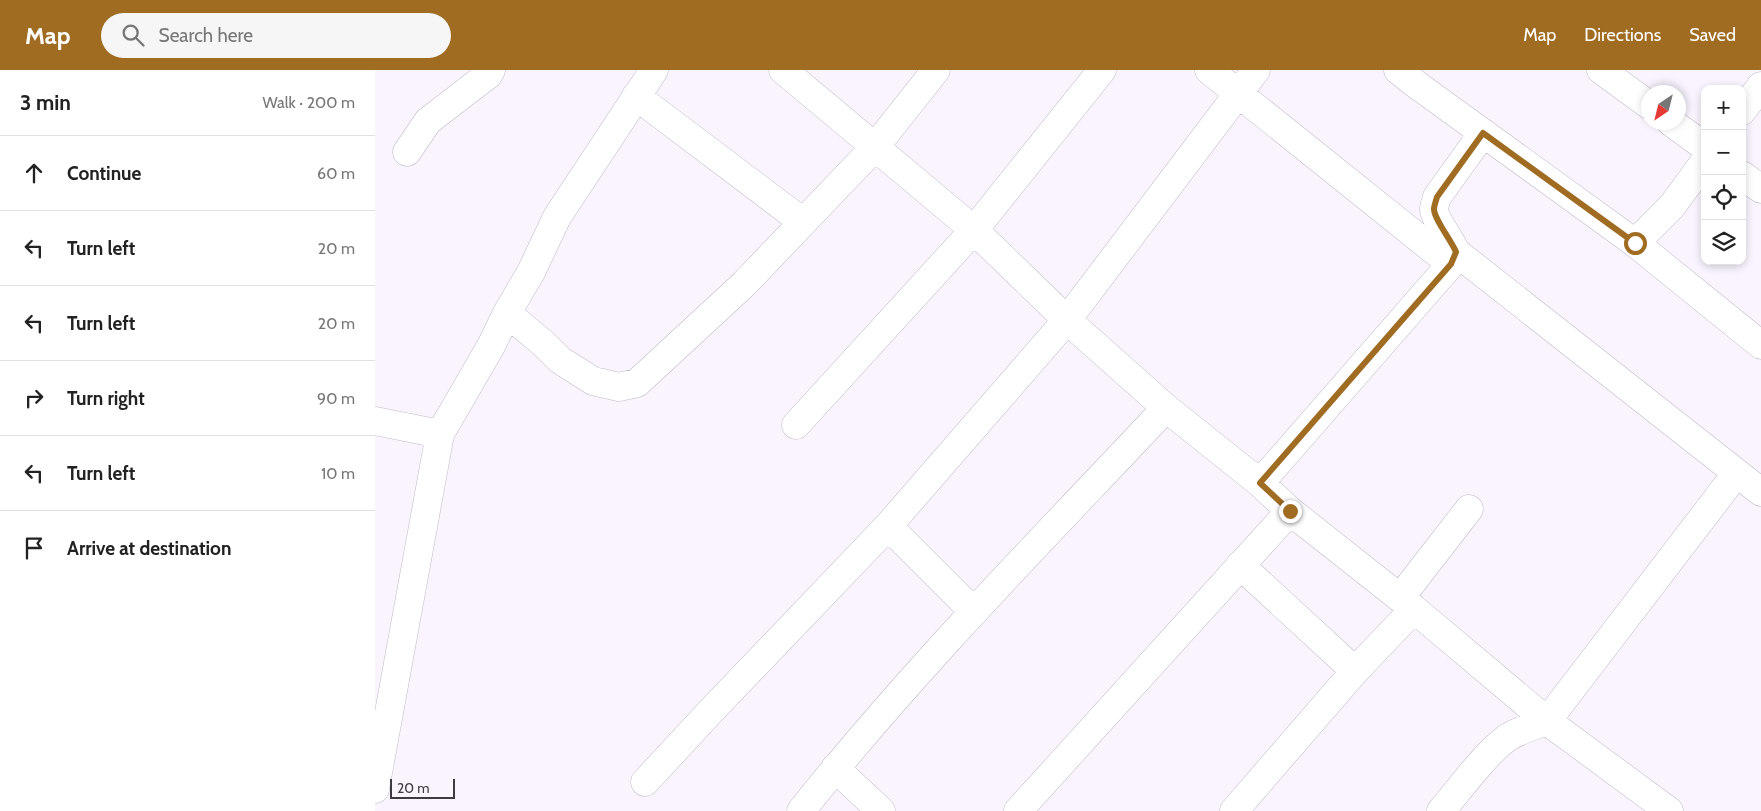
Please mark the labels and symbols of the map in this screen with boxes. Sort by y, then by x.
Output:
north arrow [1641,85,1686,130]
route start [1624,232,1647,255]
route end [1279,500,1302,523]
scale bar [390,776,455,799]

